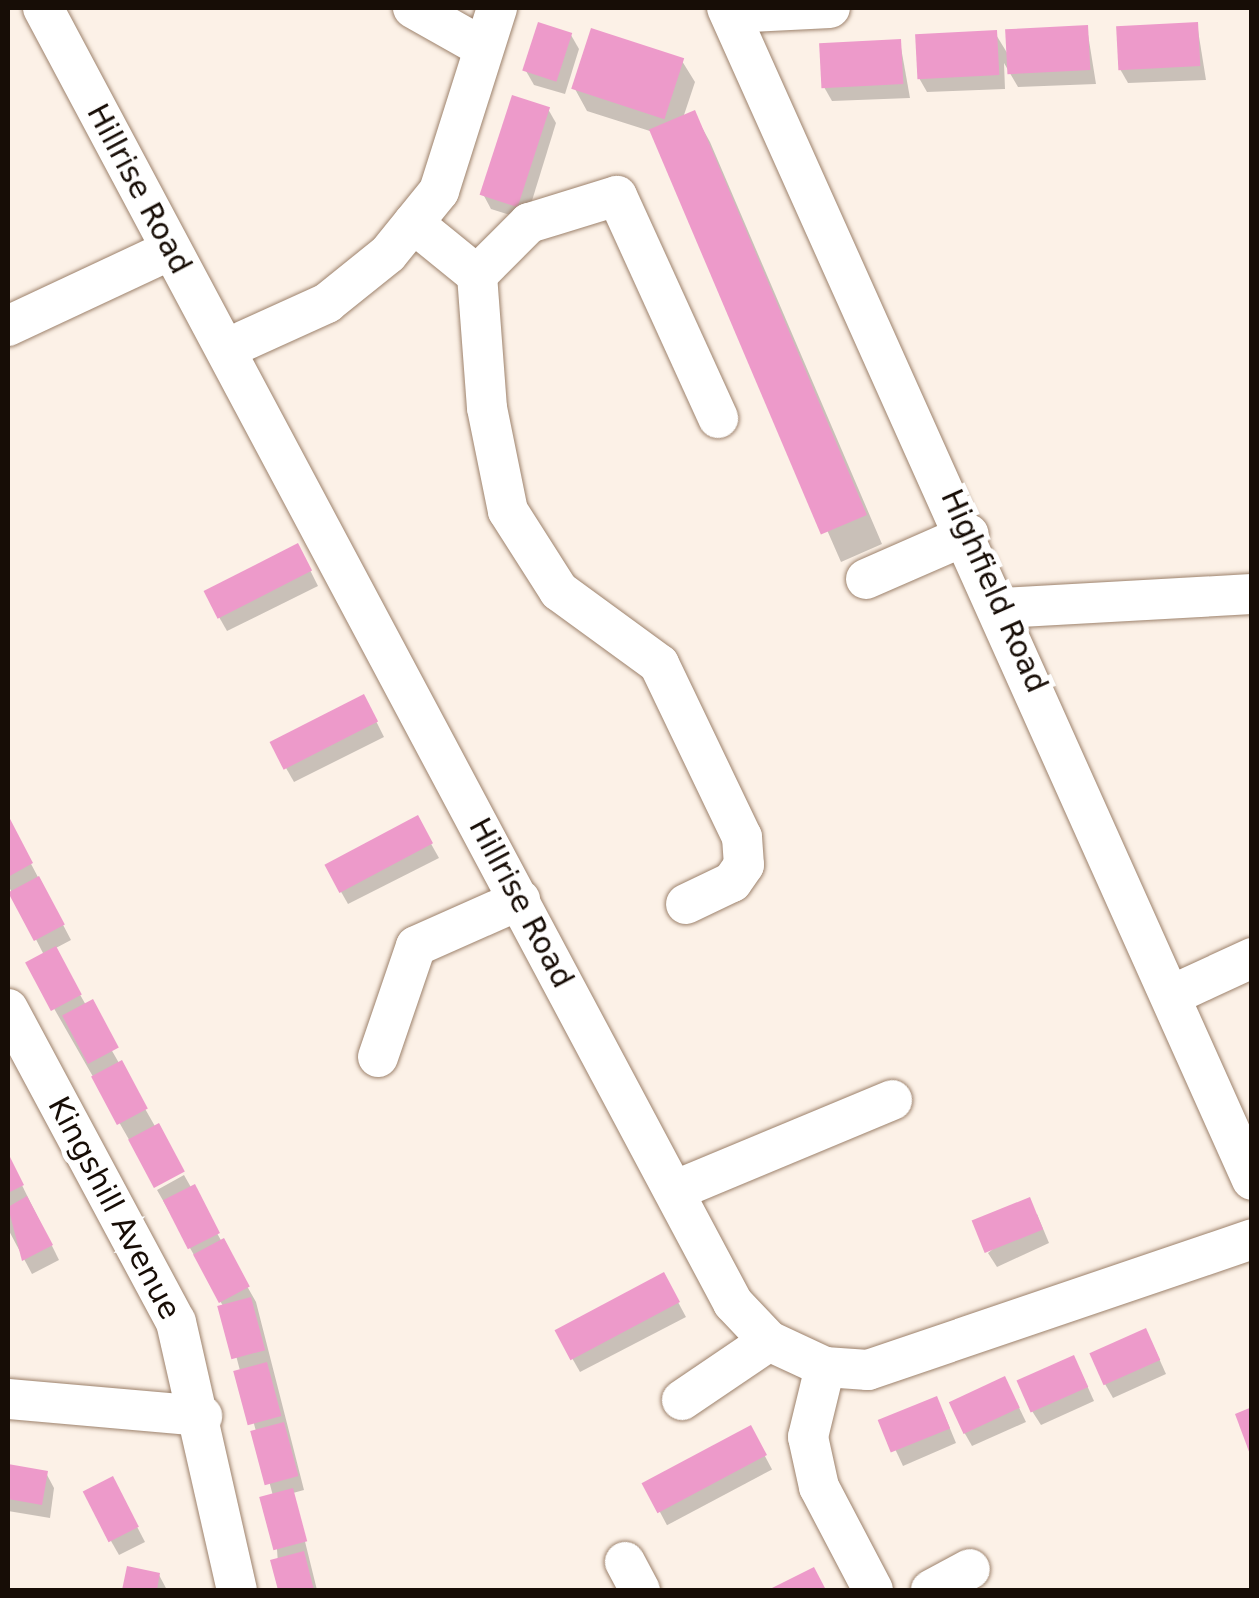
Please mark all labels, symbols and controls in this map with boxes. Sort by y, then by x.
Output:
street label: Hillrise Road [79,98,199,280]
street label: Highfield Road [933,484,1055,698]
street label: Hillrise Road [461,812,581,994]
street label: Kingshill Avenue [40,1091,188,1325]

